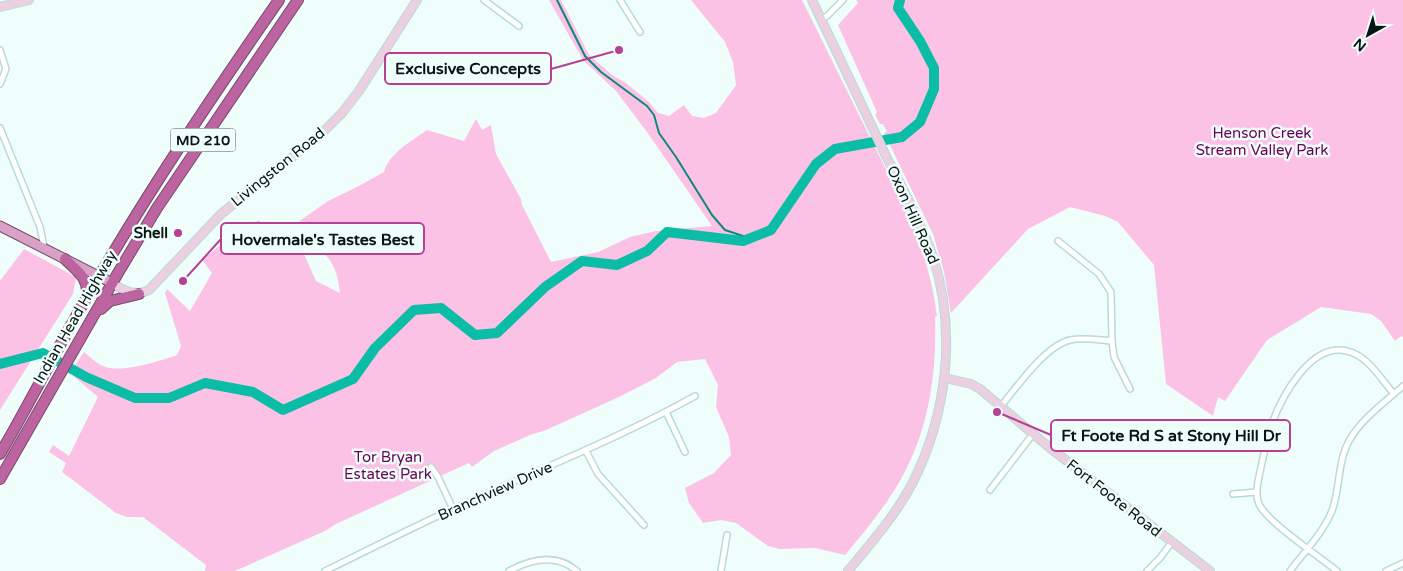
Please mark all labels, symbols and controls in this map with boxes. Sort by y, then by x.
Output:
north arrow [1343,10,1393,60]
text: N [1350,35,1370,55]
callout: Exclusive Concepts [385,53,551,84]
text: Exclusive Concepts [395,59,541,79]
street label: Livingston Road [228,124,328,210]
park label: Henson Creek Stream Valley Park [1196,124,1328,159]
road number: MD 210 [170,128,236,152]
street label: Oxon Hill Road [883,163,943,267]
callout: Hovermale's Tastes Best [221,223,424,254]
place label: Shell [134,224,168,242]
marker: Shell [172,227,184,239]
text: Hovermale's Tastes Best [232,230,415,250]
street label: Indian Head Highway [29,247,121,387]
callout: Ft Foote Rd S at Stony Hill Dr [1051,420,1290,451]
text: Ft Foote Rd S at Stony Hill Dr [1061,426,1282,446]
park label: Tor Bryan Estates Park [344,448,432,483]
street label: Fort Foote Road [1063,455,1165,541]
street label: Branchview Drive [435,458,555,524]

